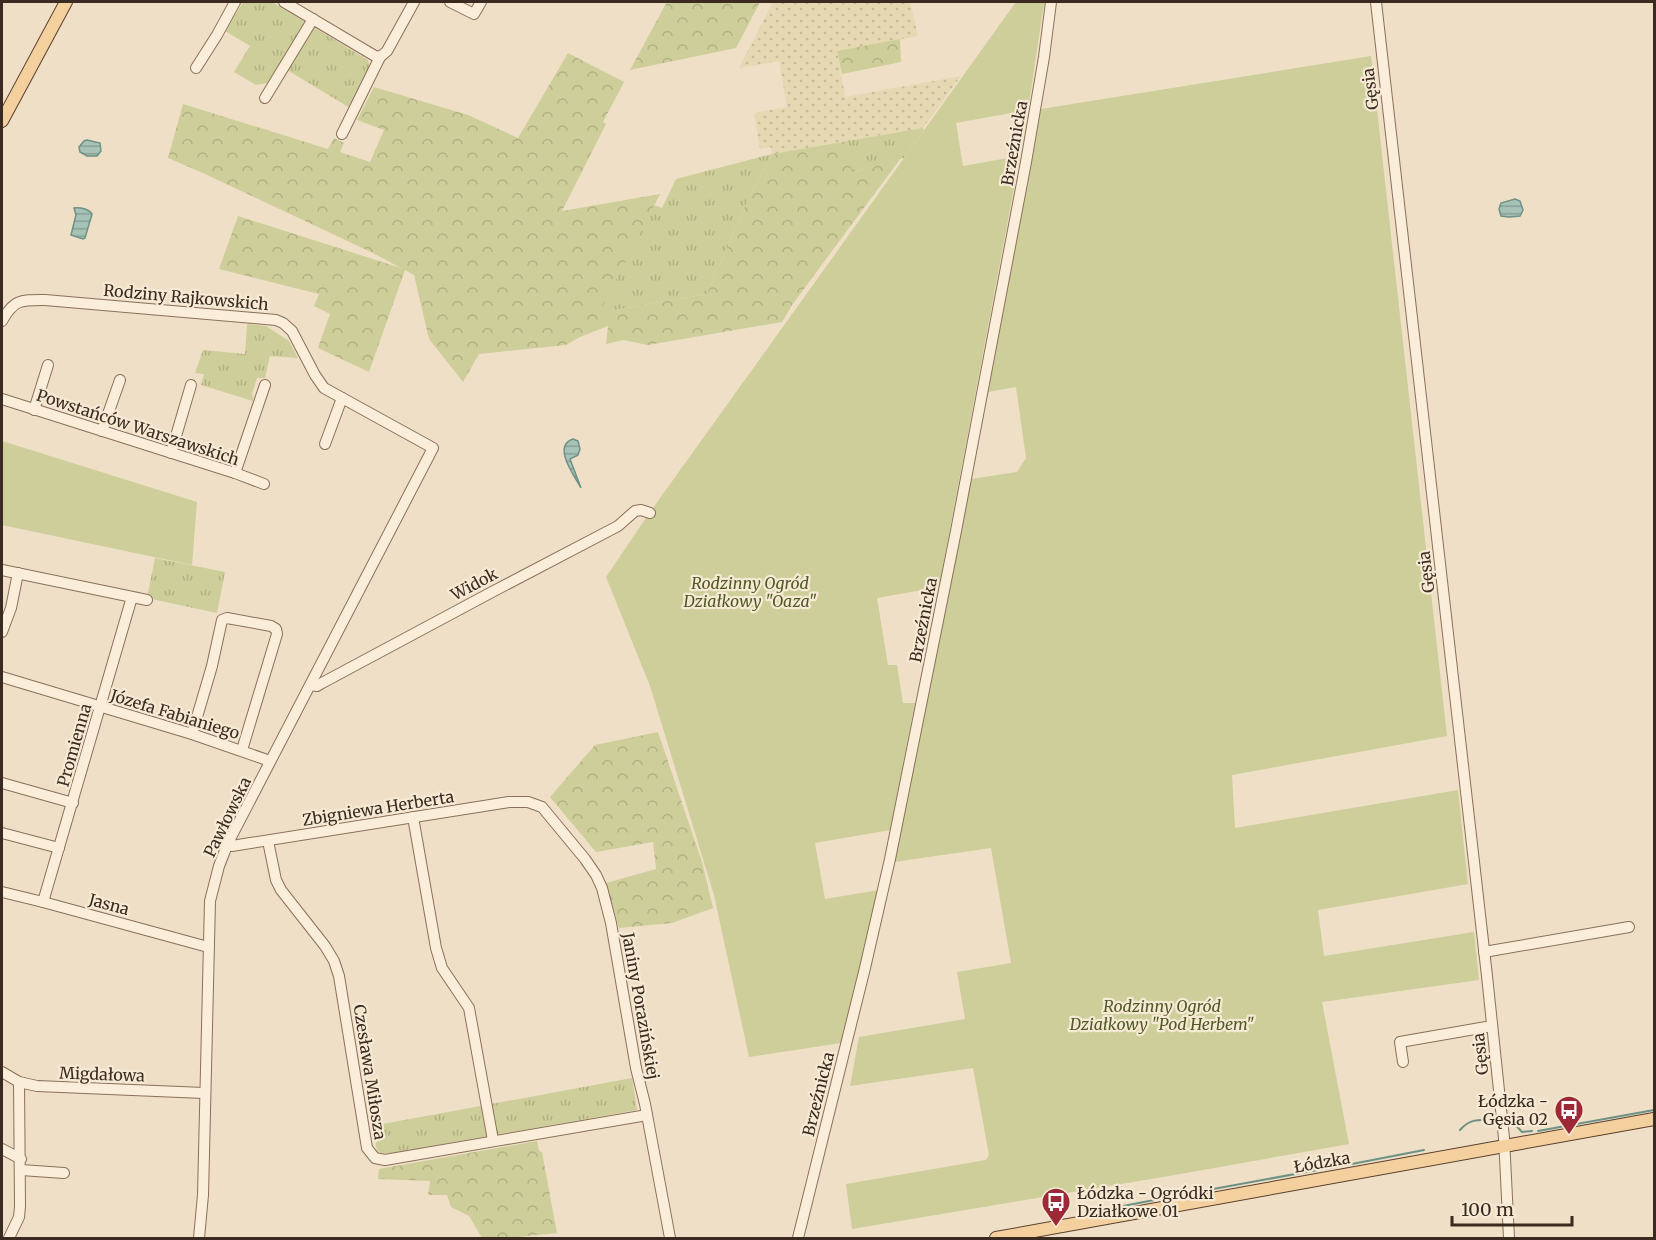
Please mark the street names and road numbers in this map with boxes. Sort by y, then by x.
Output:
street label: Gęsia [1357,67,1382,111]
street label: Brzeźnicka [997,99,1031,187]
street label: Rodziny Rajkowskich [103,280,270,314]
street label: Powstańców Warszawskich [34,385,242,469]
street label: Gęsia [1413,550,1438,594]
street label: Widok [446,563,502,605]
street label: Brzeźnicka [905,575,941,664]
street label: Józefa Fabianiego [107,685,242,743]
street label: Promienna [53,701,96,789]
street label: Pawłowska [199,773,255,860]
street label: Zbigniewa Herberta [301,786,456,830]
street label: Jasna [86,889,132,919]
street label: Janiny Porazińskiej [618,930,664,1081]
street label: Czesława Miłosza [349,1003,391,1141]
street label: Gęsia [1468,1032,1492,1076]
street label: Brzeźnicka [798,1049,838,1138]
street label: Migdałowa [59,1063,146,1086]
street label: Łódzka [1292,1147,1352,1177]

